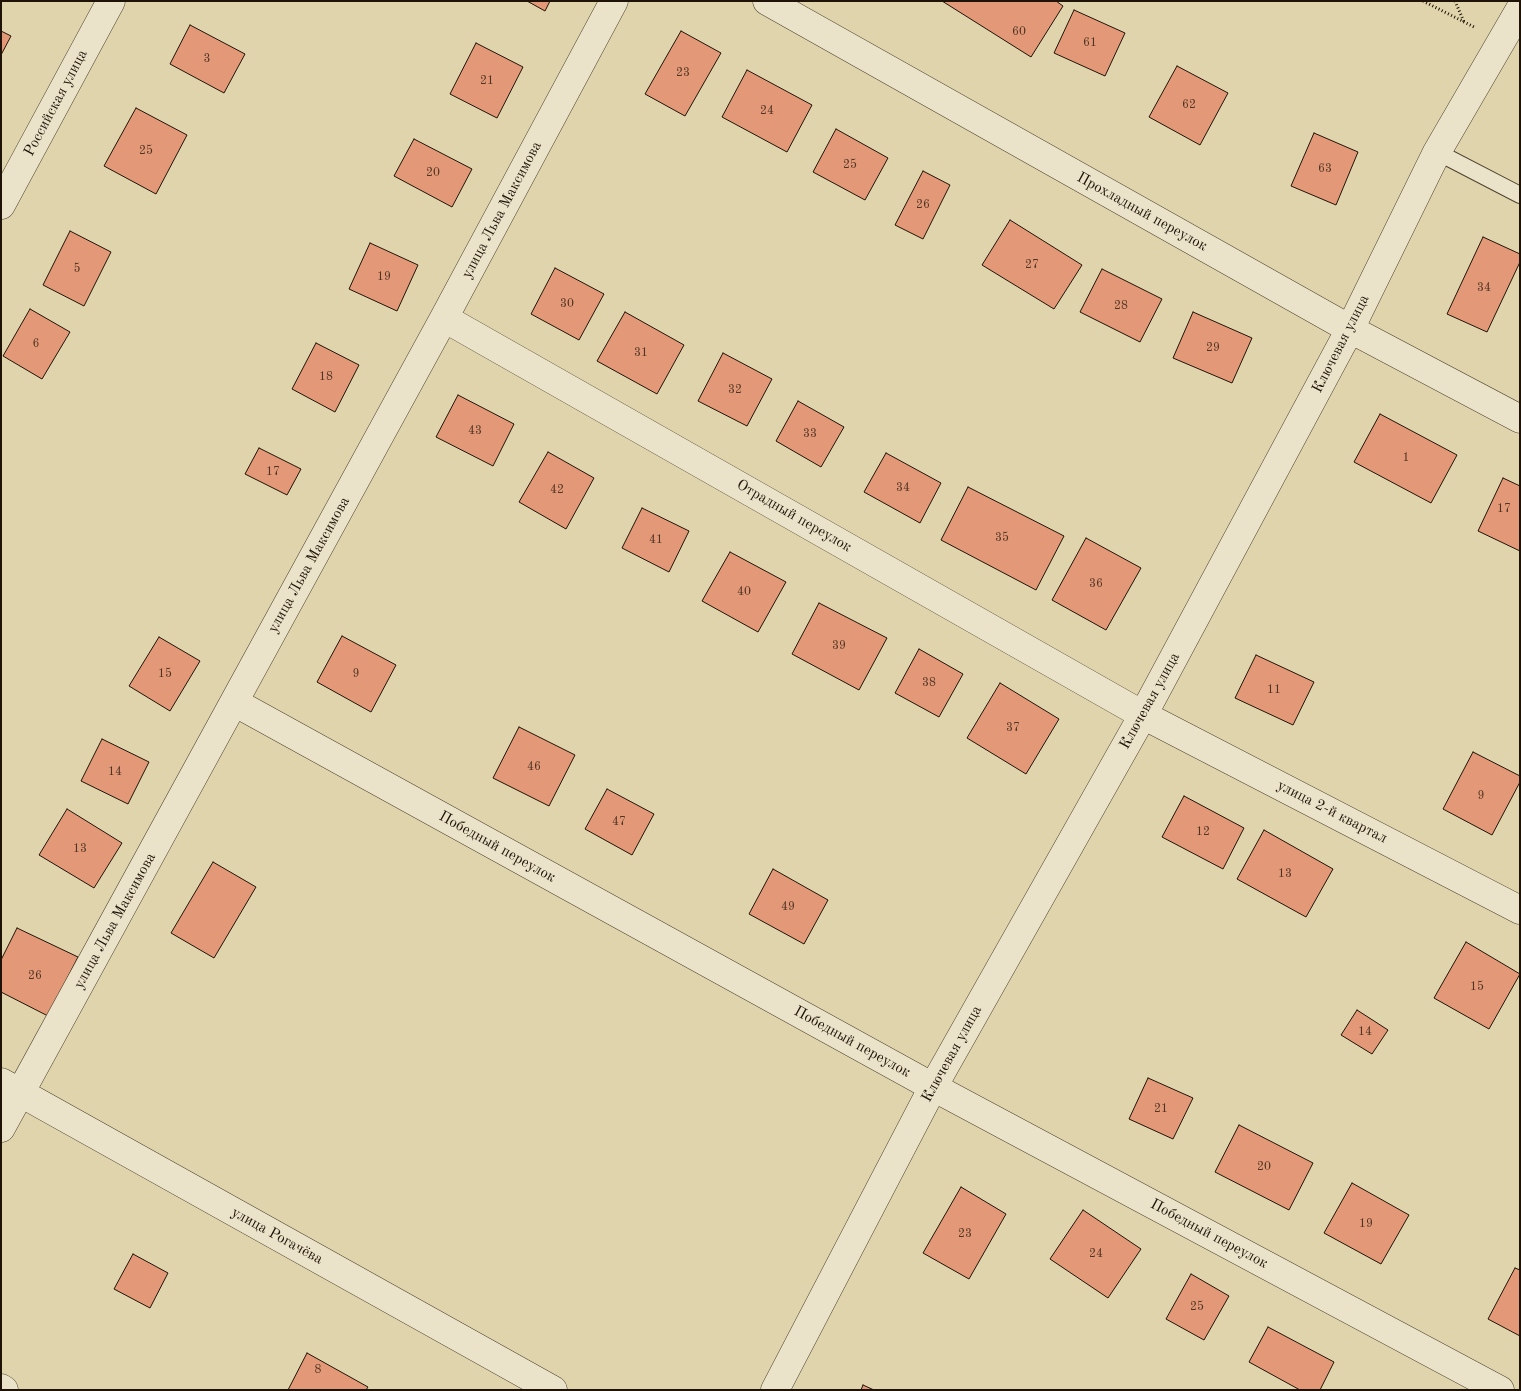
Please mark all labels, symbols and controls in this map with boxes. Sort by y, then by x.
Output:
house number: 60 [1012,25,1026,39]
house number: 61 [1083,36,1097,50]
street label: Российская улица [20,47,92,159]
house number: 3 [204,52,210,66]
house number: 23 [676,66,690,80]
house number: 21 [480,74,494,88]
house number: 62 [1182,98,1196,112]
house number: 24 [760,104,774,118]
street label: улица Льва Максимова [458,138,546,282]
house number: 25 [139,144,153,158]
house number: 25 [843,158,857,172]
house number: 63 [1318,162,1332,176]
house number: 20 [426,166,440,180]
street label: Прохладный переулок [1074,169,1210,255]
house number: 26 [916,198,930,212]
house number: 27 [1025,258,1039,272]
house number: 5 [74,262,80,276]
house number: 19 [377,270,391,284]
house number: 34 [1477,281,1491,295]
street label: Ключевая улица [1309,292,1373,396]
house number: 30 [560,297,574,311]
house number: 28 [1114,299,1128,313]
house number: 6 [33,337,39,351]
house number: 29 [1206,341,1220,355]
house number: 31 [634,346,648,360]
house number: 18 [319,370,333,384]
house number: 32 [728,383,742,397]
house number: 43 [468,424,482,438]
house number: 33 [803,427,817,441]
house number: 1 [1403,451,1409,465]
house number: 17 [266,465,280,479]
street label: Отрадный переулок [733,476,855,556]
house number: 34 [896,481,910,495]
house number: 42 [550,483,564,497]
street label: улица Льва Максимова [264,494,354,636]
house number: 17 [1497,502,1511,516]
house number: 35 [995,531,1009,545]
house number: 41 [649,533,663,547]
house number: 36 [1089,577,1103,591]
house number: 40 [737,585,751,599]
house number: 39 [832,639,846,653]
street label: Ключевая улица [1116,649,1184,753]
house number: 15 [158,667,172,681]
house number: 9 [353,667,359,681]
house number: 38 [922,676,936,690]
house number: 11 [1267,683,1281,697]
house number: 37 [1006,721,1020,735]
house number: 46 [527,760,541,774]
house number: 14 [108,765,122,779]
street label: улица 2-й квартал [1274,777,1390,847]
house number: 9 [1478,789,1484,803]
street label: Победный переулок [435,807,559,887]
house number: 47 [612,815,626,829]
house number: 12 [1196,825,1210,839]
house number: 13 [73,842,87,856]
street label: улица Льва Максимова [70,850,160,992]
house number: 13 [1278,867,1292,881]
house number: 49 [781,900,795,914]
house number: 26 [28,969,42,983]
house number: 15 [1470,980,1484,994]
street label: Победный переулок [790,1002,914,1082]
street label: Ключевая улица [918,1002,986,1106]
house number: 14 [1358,1025,1372,1039]
house number: 21 [1154,1102,1168,1116]
house number: 20 [1257,1160,1271,1174]
street label: Победный переулок [1147,1195,1271,1273]
street label: улица Рогачёва [228,1203,326,1269]
house number: 19 [1359,1217,1373,1231]
house number: 23 [958,1227,972,1241]
house number: 24 [1089,1247,1103,1261]
house number: 25 [1190,1300,1204,1314]
house number: 8 [315,1363,321,1377]

